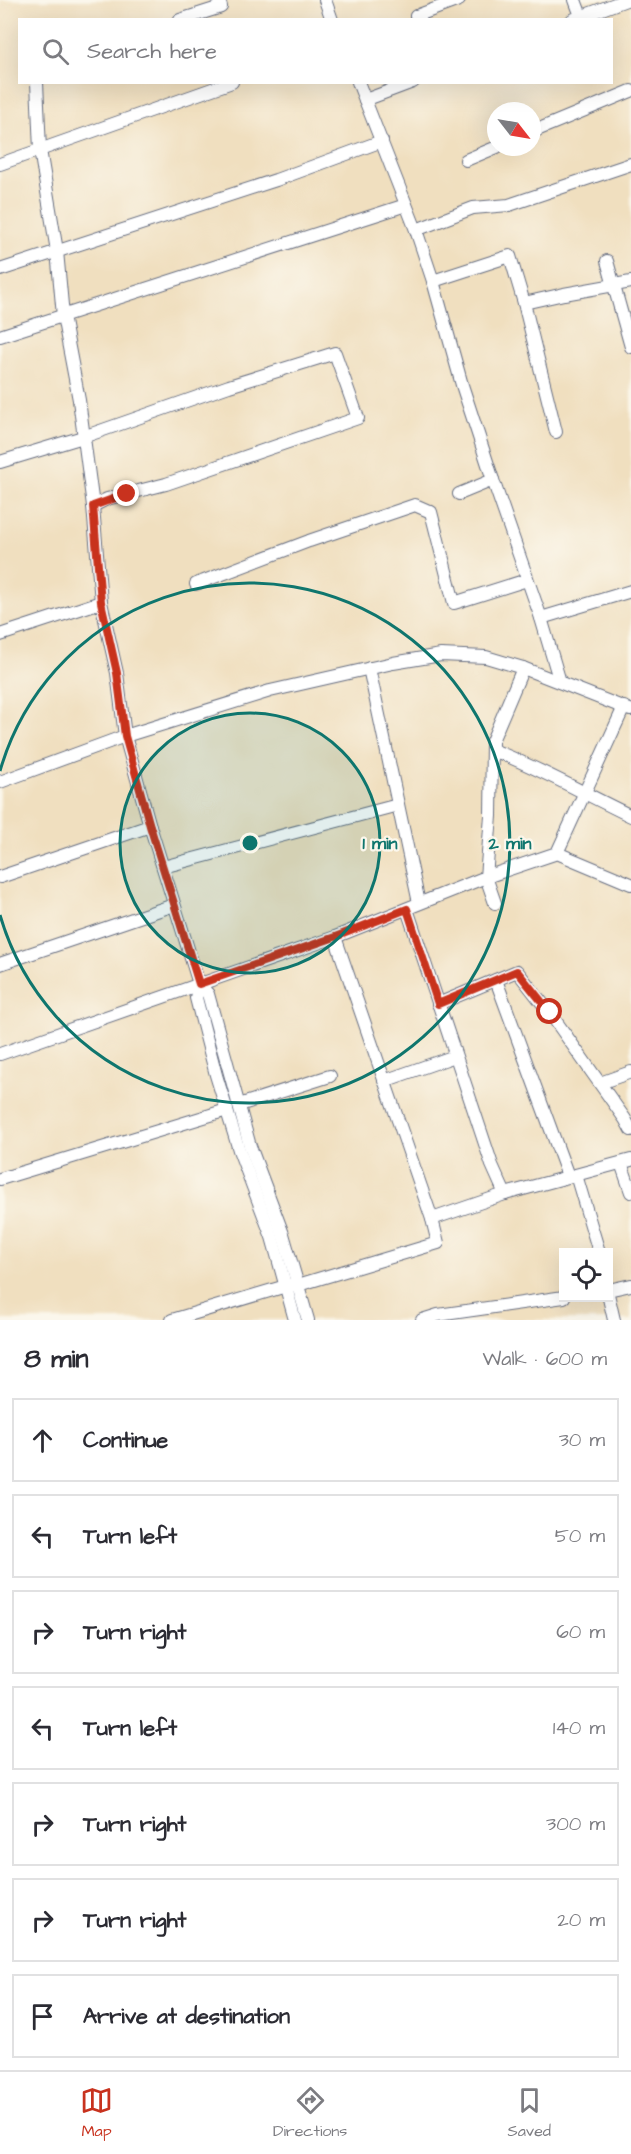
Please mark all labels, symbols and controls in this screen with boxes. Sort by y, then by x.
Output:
search box [18,18,613,84]
icon: search [39,35,72,68]
text: Search here [87,36,217,67]
north arrow [487,102,541,156]
route end [113,480,139,506]
text: 1 min [362,831,398,856]
text: 2 min [487,831,532,856]
centre of rings [240,833,260,853]
route start [536,998,562,1024]
map controls [559,1248,613,1302]
button: locate [559,1248,613,1302]
text: 8 min [24,1341,88,1377]
text: Walk · 600 m [482,1345,607,1373]
icon: ahead [26,1424,59,1457]
text: Continue [83,1425,168,1456]
text: 30 m [559,1426,605,1454]
icon: left [26,1520,59,1553]
text: Turn left [83,1521,177,1552]
text: 50 m [555,1522,605,1550]
icon: right [26,1616,59,1649]
text: Turn right [83,1617,186,1648]
text: 60 m [556,1618,605,1646]
icon: left [26,1712,59,1745]
text: Turn left [83,1713,177,1744]
text: 140 m [553,1714,605,1742]
icon: right [26,1808,59,1841]
text: Turn right [83,1809,186,1840]
text: 300 m [546,1810,605,1838]
icon: right [26,1904,59,1937]
text: Turn right [83,1905,186,1936]
text: 20 m [557,1906,605,1934]
icon: arrive [26,2000,59,2033]
text: Arrive at destination [83,2001,290,2032]
tab: Map [80,2084,113,2142]
tab: Directions [273,2084,347,2142]
tab: Saved [507,2084,551,2142]

